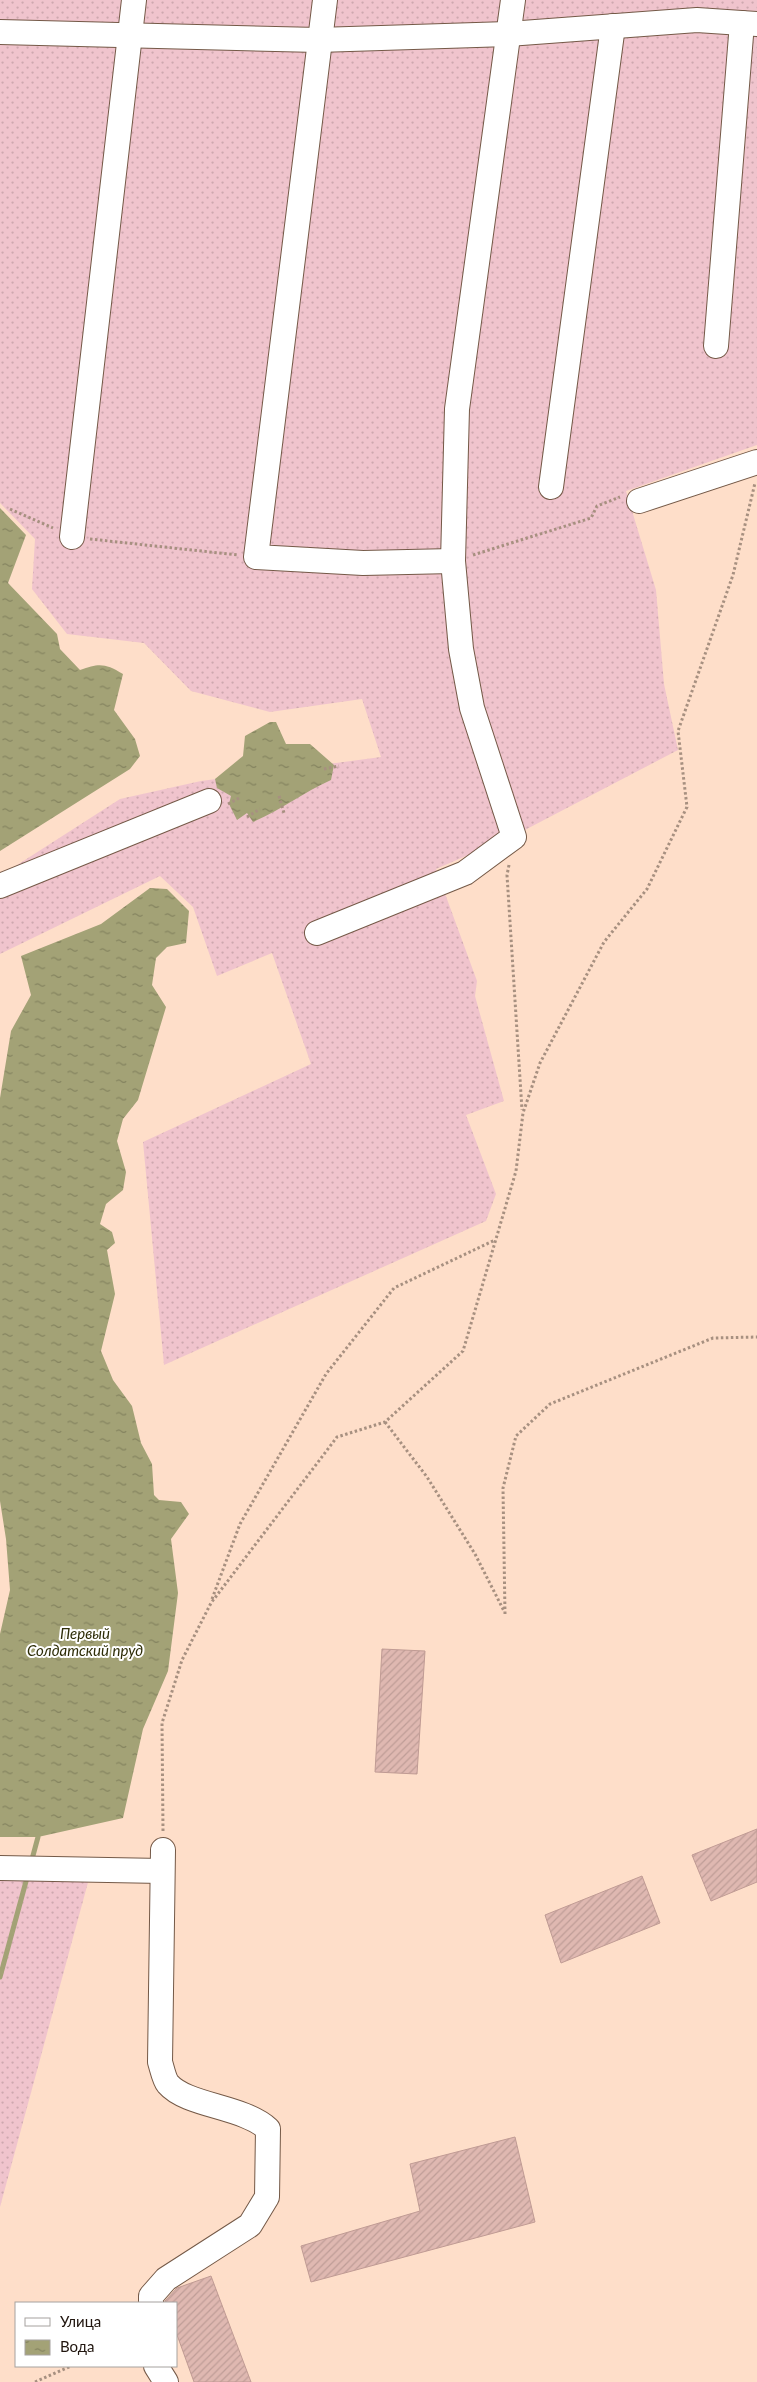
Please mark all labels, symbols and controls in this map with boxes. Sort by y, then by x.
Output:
water label: Первый Солдатский пруд [27,1624,143,1659]
legend [15,2302,178,2367]
text: Улица [60,2312,101,2330]
text: Вода [60,2337,95,2355]

